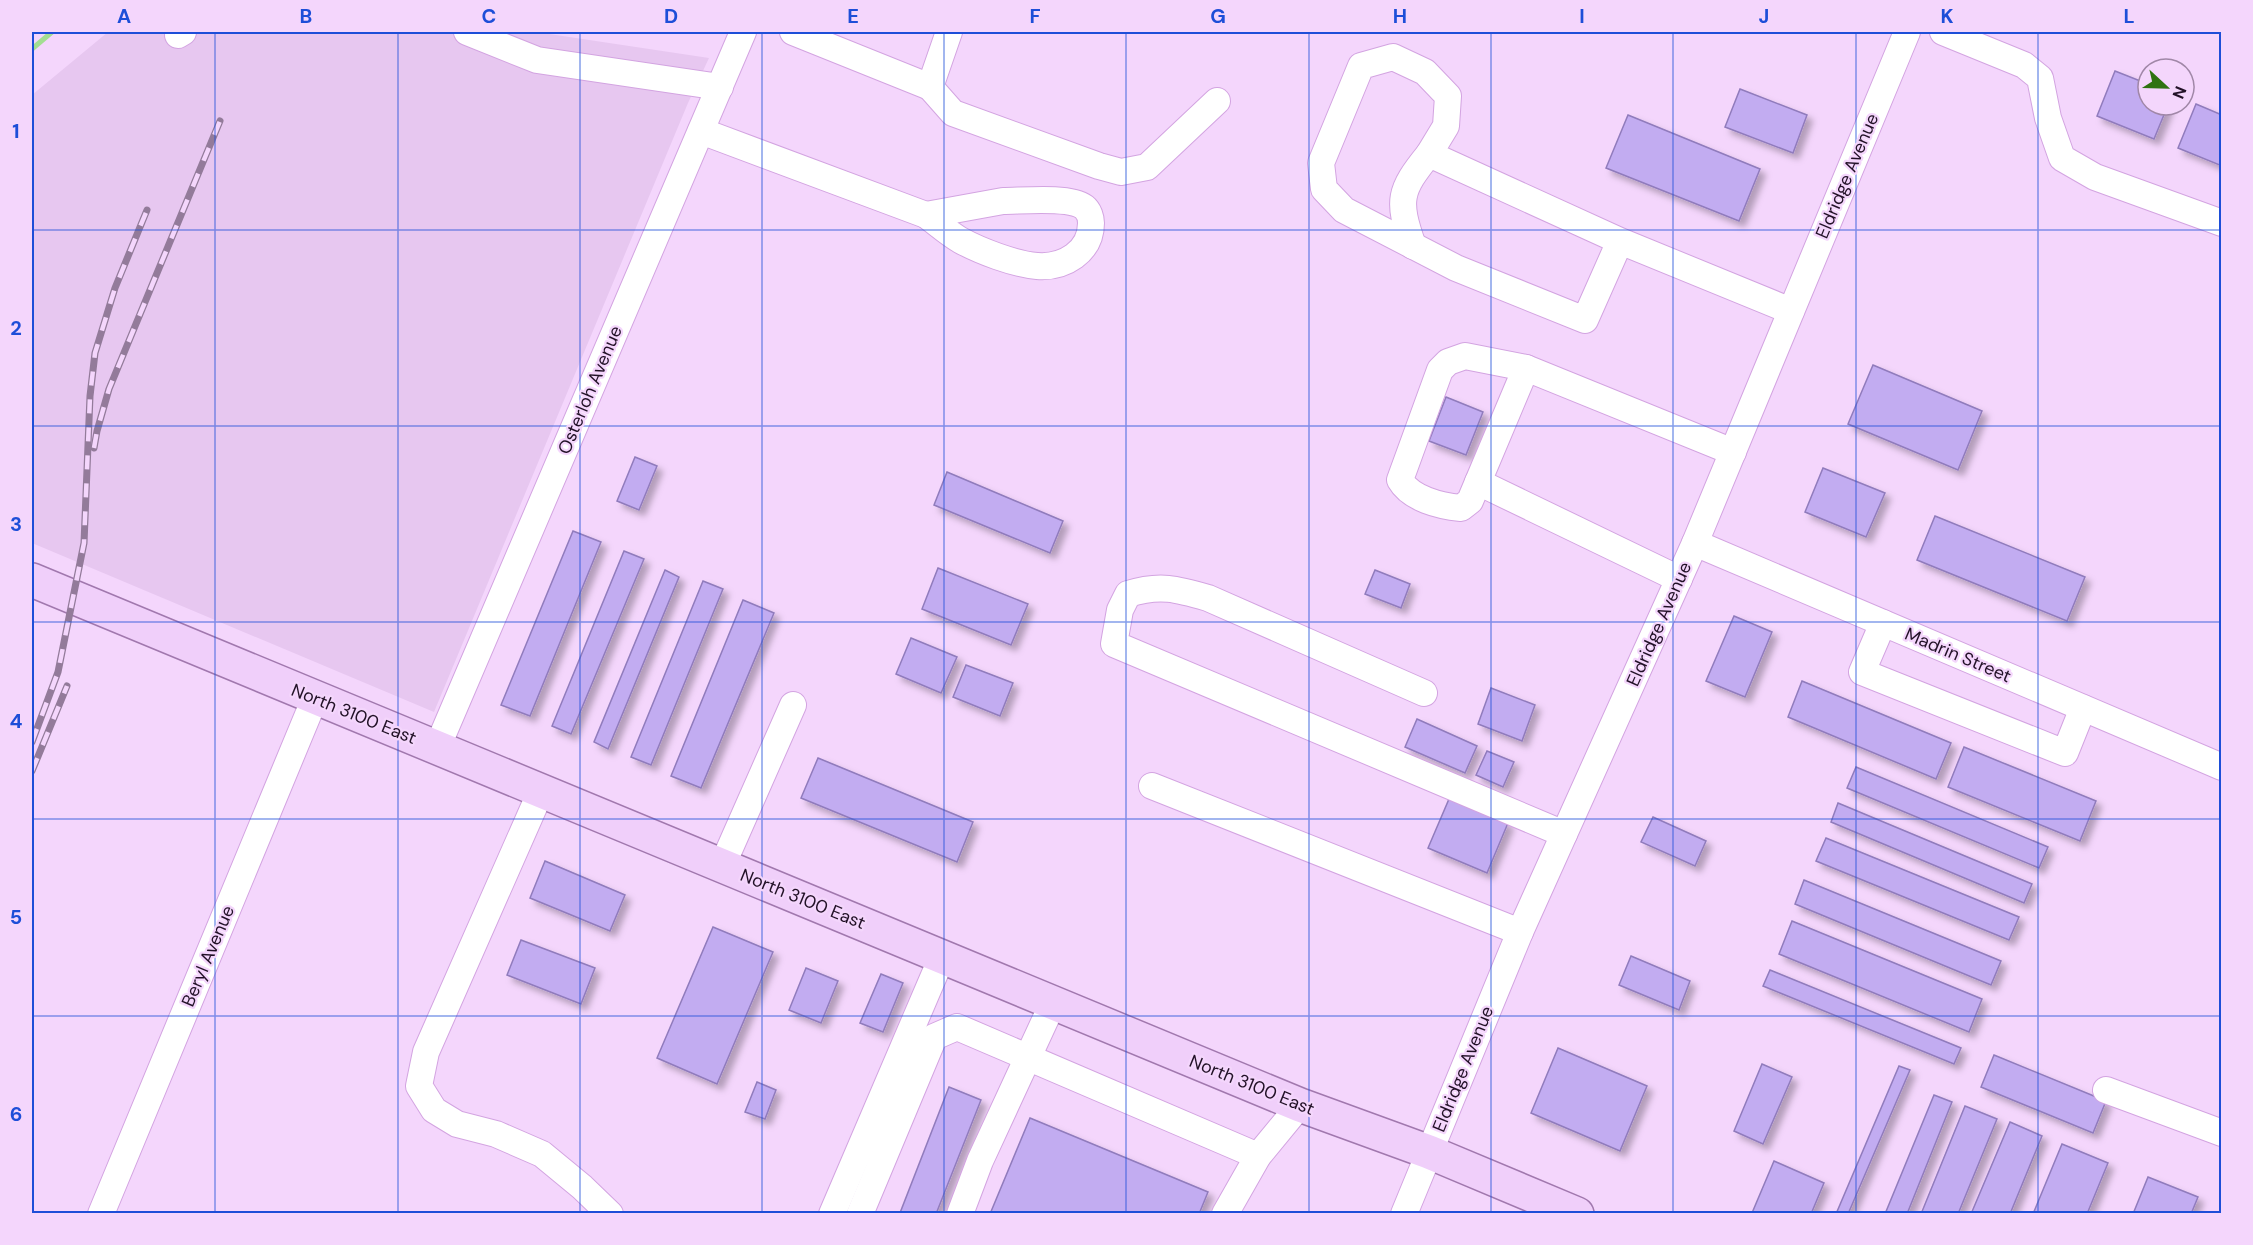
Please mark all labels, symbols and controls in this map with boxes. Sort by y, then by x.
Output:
text: A [117,3,131,29]
text: B [300,3,312,29]
text: C [482,3,496,29]
text: D [664,3,678,29]
text: E [847,3,859,29]
text: F [1029,3,1041,29]
text: G [1210,3,1226,29]
text: H [1393,3,1407,29]
text: I [1579,3,1585,29]
text: J [1759,3,1769,29]
text: K [1940,3,1954,29]
text: L [2123,3,2135,29]
north arrow [2136,57,2196,117]
text: N [2168,83,2191,102]
street label: Eldridge Avenue [1810,110,1884,242]
text: 1 [12,118,20,144]
text: 2 [10,315,22,341]
street label: Osterloh Avenue [552,322,628,458]
text: 3 [10,511,22,537]
street label: Eldridge Avenue [1621,558,1697,690]
street label: Madrin Street [1901,622,2015,688]
street label: North 3100 East [288,678,420,750]
text: 4 [10,708,23,734]
street label: North 3100 East [737,863,869,935]
street label: Beryl Avenue [176,902,240,1010]
text: 5 [10,904,22,930]
street label: Eldridge Avenue [1427,1003,1499,1135]
street label: North 3100 East [1186,1049,1318,1121]
text: 6 [10,1101,22,1127]

